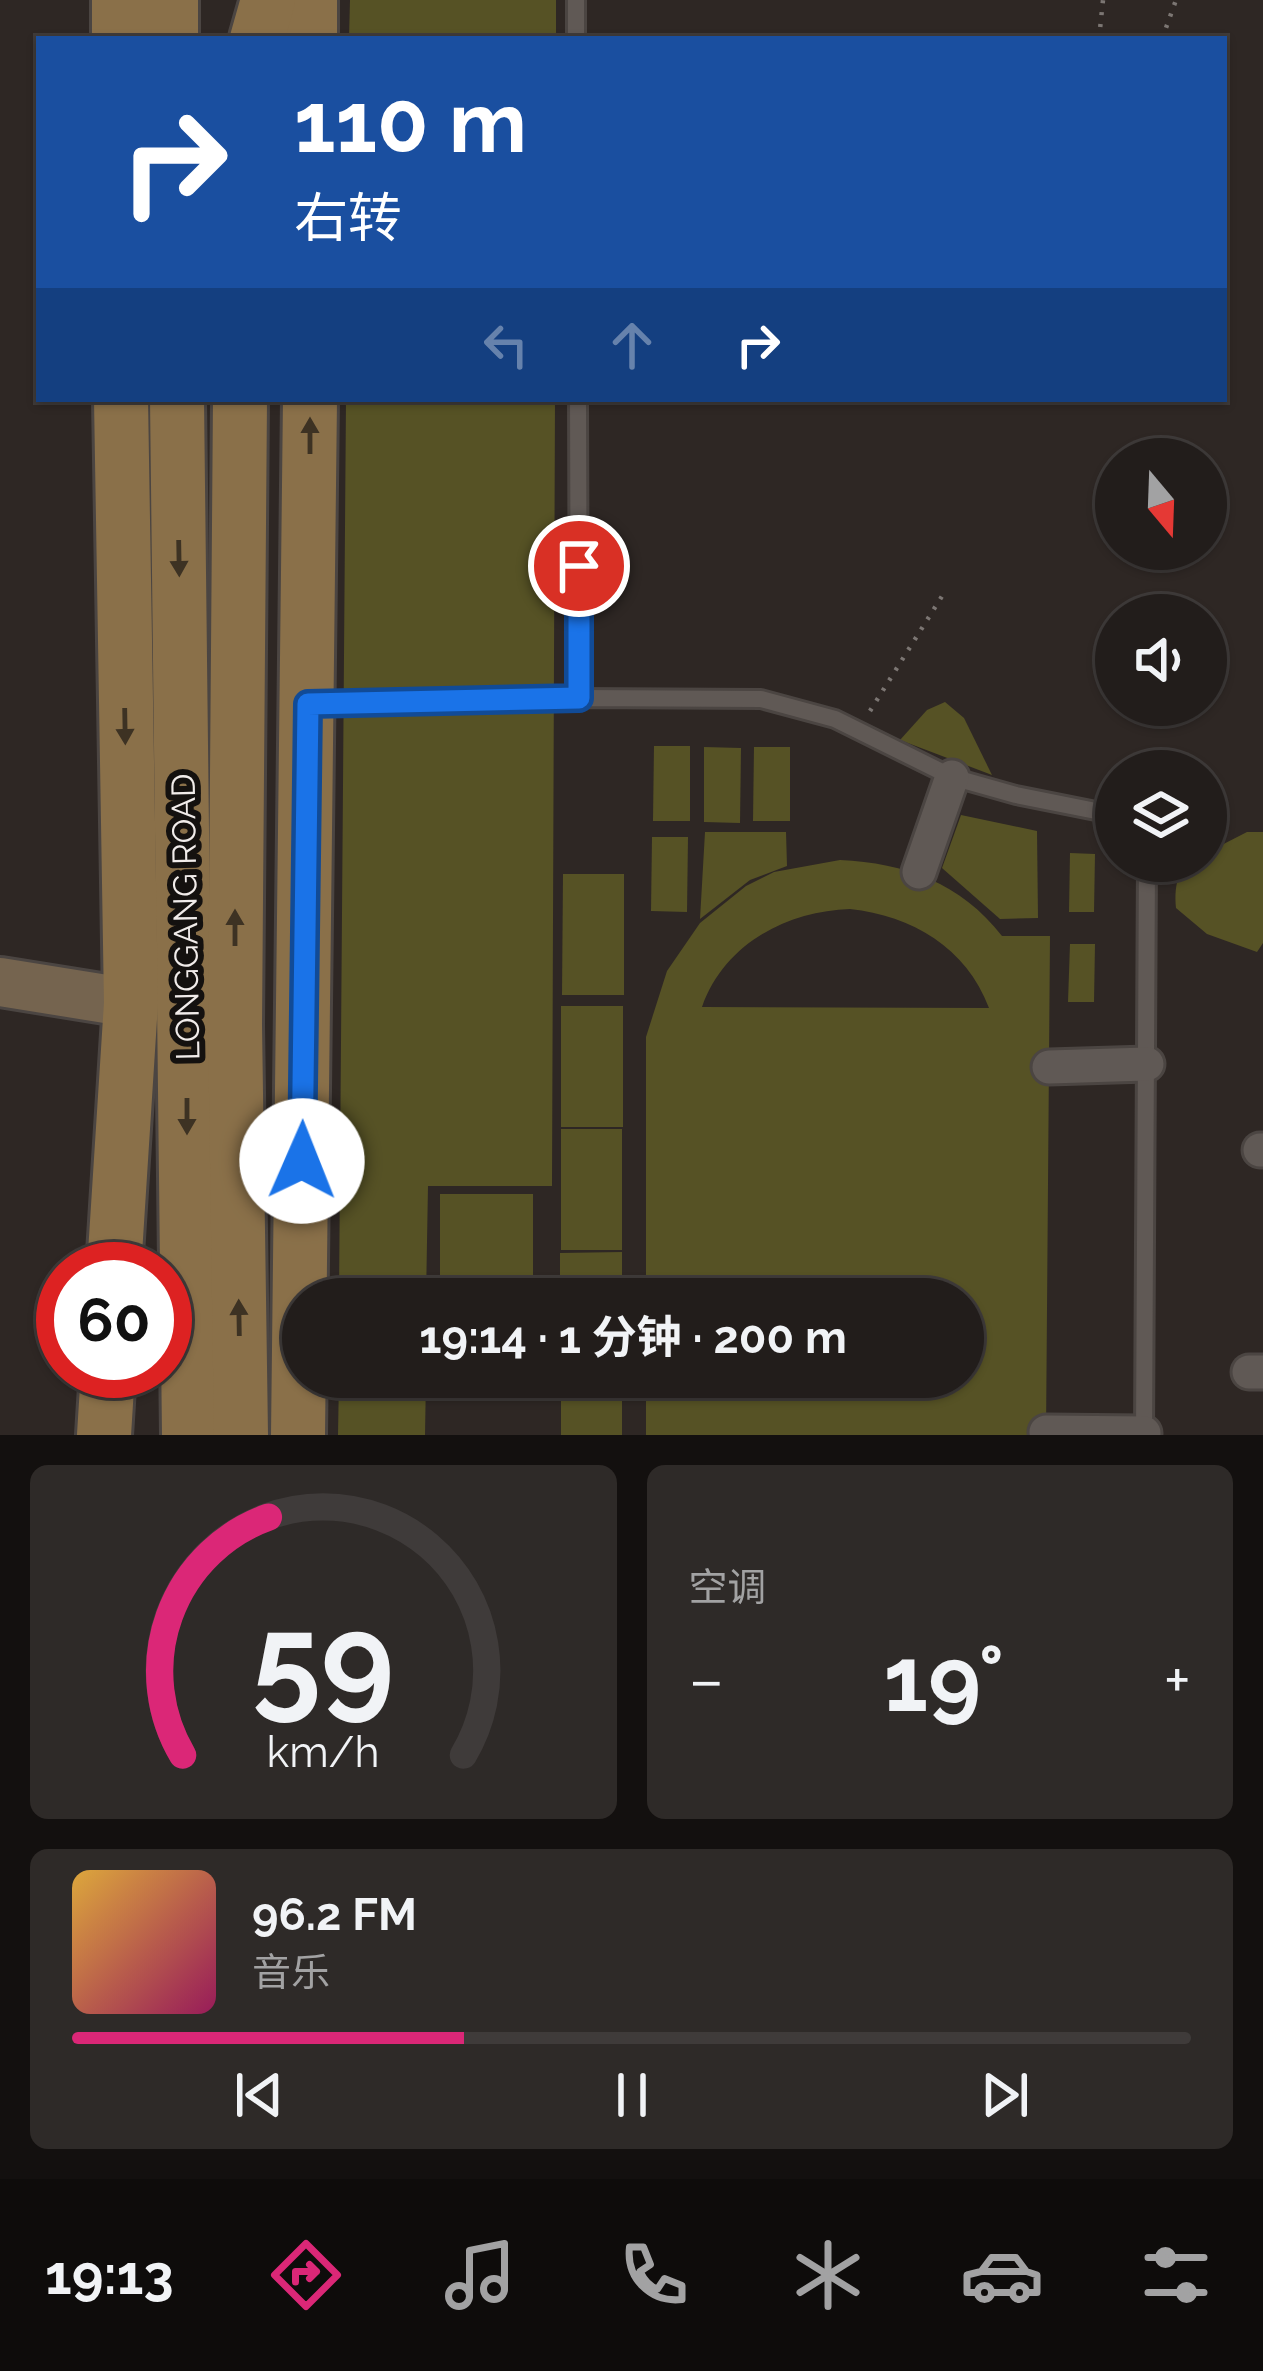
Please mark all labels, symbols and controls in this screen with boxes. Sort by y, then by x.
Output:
text: 110 m [294,73,527,172]
icon: right [96,84,252,240]
text: 右转 [294,186,402,250]
icon: left [473,312,539,378]
icon: ahead [599,312,665,378]
icon: right [725,312,791,378]
one-way arrow [300,416,320,454]
north arrow [1095,438,1227,570]
map controls [1095,438,1227,882]
pin [528,515,630,617]
icon: arrive [546,533,612,599]
one-way arrow [169,540,189,578]
button: sound [1095,594,1227,726]
one-way arrow [115,708,134,746]
button: layers [1095,750,1227,882]
street label: LONGGANG ROAD [163,773,208,1061]
one-way arrow [226,908,245,946]
one-way arrow [177,1098,197,1136]
position arrow [239,1098,365,1224]
speed limit sign: 60 [36,1242,192,1398]
one-way arrow [229,1298,249,1336]
text: 19:14 · 1 分钟 · 200 m [419,1311,847,1364]
text: 空调 [689,1564,767,1610]
text: 59 [252,1587,395,1733]
text: 19° [884,1626,1004,1732]
text: − [689,1641,724,1718]
text: + [1164,1641,1191,1718]
text: km/h [267,1727,380,1777]
text: 96.2 FM [252,1888,417,1941]
text: 音乐 [252,1949,330,1995]
icon: previous [226,2062,292,2128]
icon: pause [599,2062,665,2128]
icon: next [972,2062,1038,2128]
icon: directions [264,2233,348,2317]
icon: music [438,2233,522,2317]
icon: phone [612,2233,696,2317]
icon: climate [786,2233,870,2317]
icon: car [960,2233,1044,2317]
icon: filters [1134,2233,1218,2317]
text: 19:13 [45,2243,174,2307]

